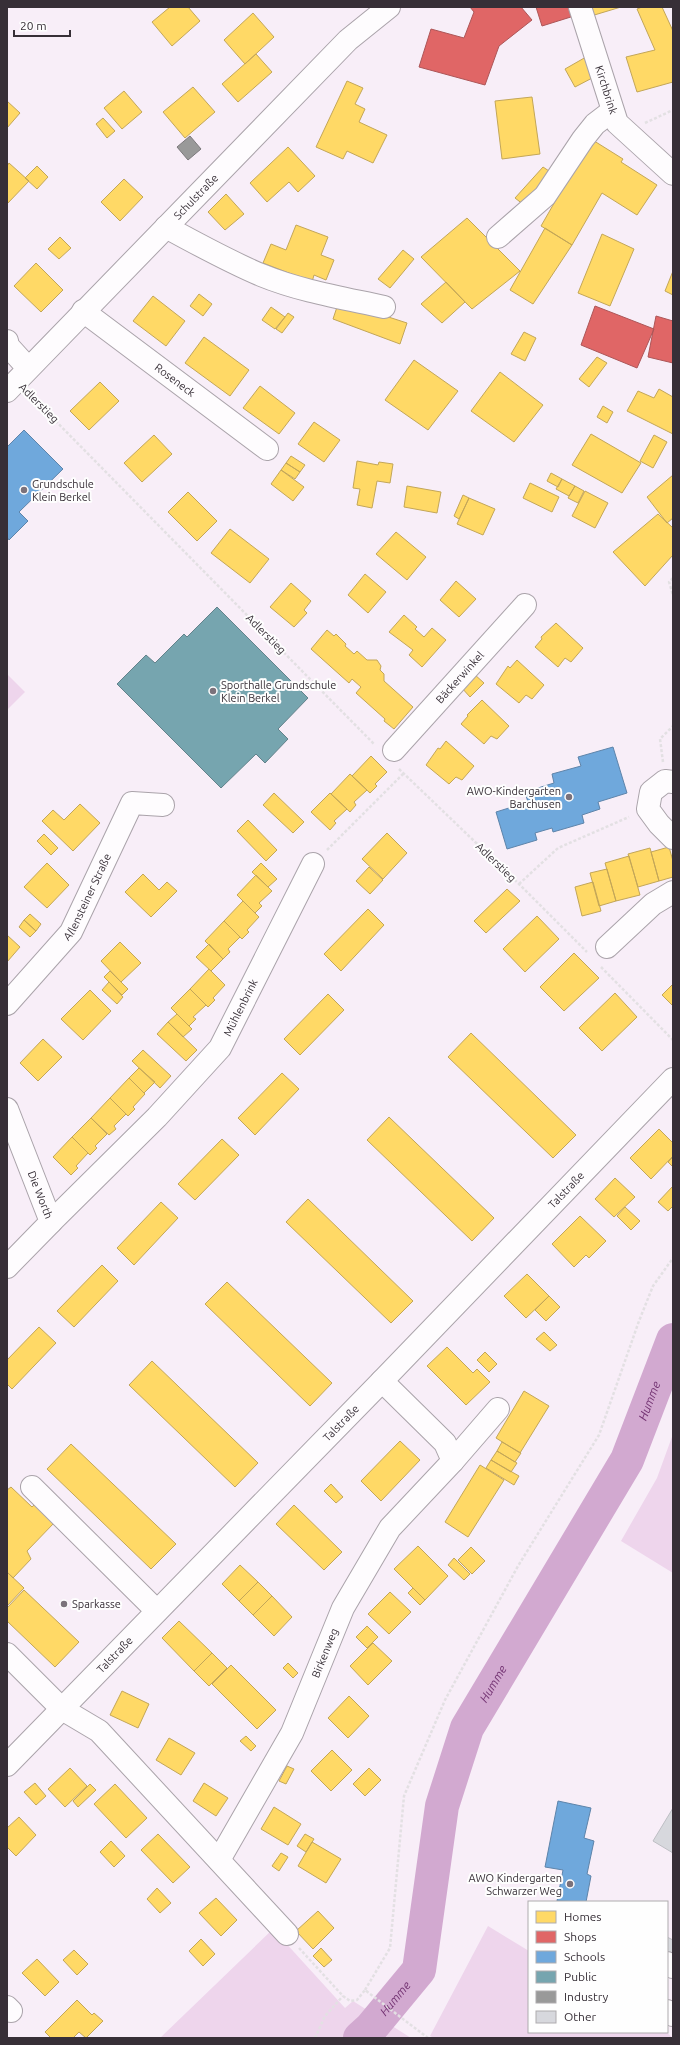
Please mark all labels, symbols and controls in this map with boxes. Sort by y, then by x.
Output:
scale bar [14,12,70,38]
text: 20 m [20,19,47,32]
street label: Kirchbrink [593,64,620,116]
street label: Schulstraße [171,172,220,222]
street label: Roseneck [153,361,198,399]
street label: Adlerstieg [17,381,61,425]
place label: Grundschule Klein Berkel [32,478,94,503]
marker: Grundschule Klein Berkel [19,485,29,495]
street label: Adlerstieg [244,612,288,656]
street label: Bäckerwinkel [433,649,486,706]
place label: Sporthalle Grundschule Klein Berkel [221,679,336,704]
marker: Sporthalle Grundschule Klein Berkel [208,686,218,696]
place label: AWO-Kindergarten Barchusen [467,785,561,810]
marker: AWO-Kindergarten Barchusen [564,792,574,802]
street label: Adlerstieg [474,840,518,884]
street label: Allensteiner Straße [61,852,113,943]
street label: Mühlenbrink [221,977,260,1038]
street label: Die Worth [26,1169,55,1220]
street label: Talstraße [546,1169,586,1211]
water label: Humme [636,1380,662,1422]
street label: Talstraße [321,1402,361,1444]
place label: Sparkasse [72,1598,121,1610]
marker: Sparkasse [59,1599,69,1609]
street label: Birkenweg [309,1626,340,1679]
street label: Talstraße [94,1634,135,1675]
water label: Humme [477,1663,509,1704]
place label: AWO Kindergarten Schwarzer Weg [468,1872,562,1897]
marker: AWO Kindergarten Schwarzer Weg [565,1879,575,1889]
legend [528,1901,668,2033]
text: Homes [564,1910,602,1923]
text: Shops [564,1930,596,1943]
text: Schools [564,1950,605,1963]
text: Public [564,1970,597,1983]
water label: Humme [377,1979,413,2018]
text: Industry [564,1990,609,2003]
text: Other [564,2010,597,2023]

